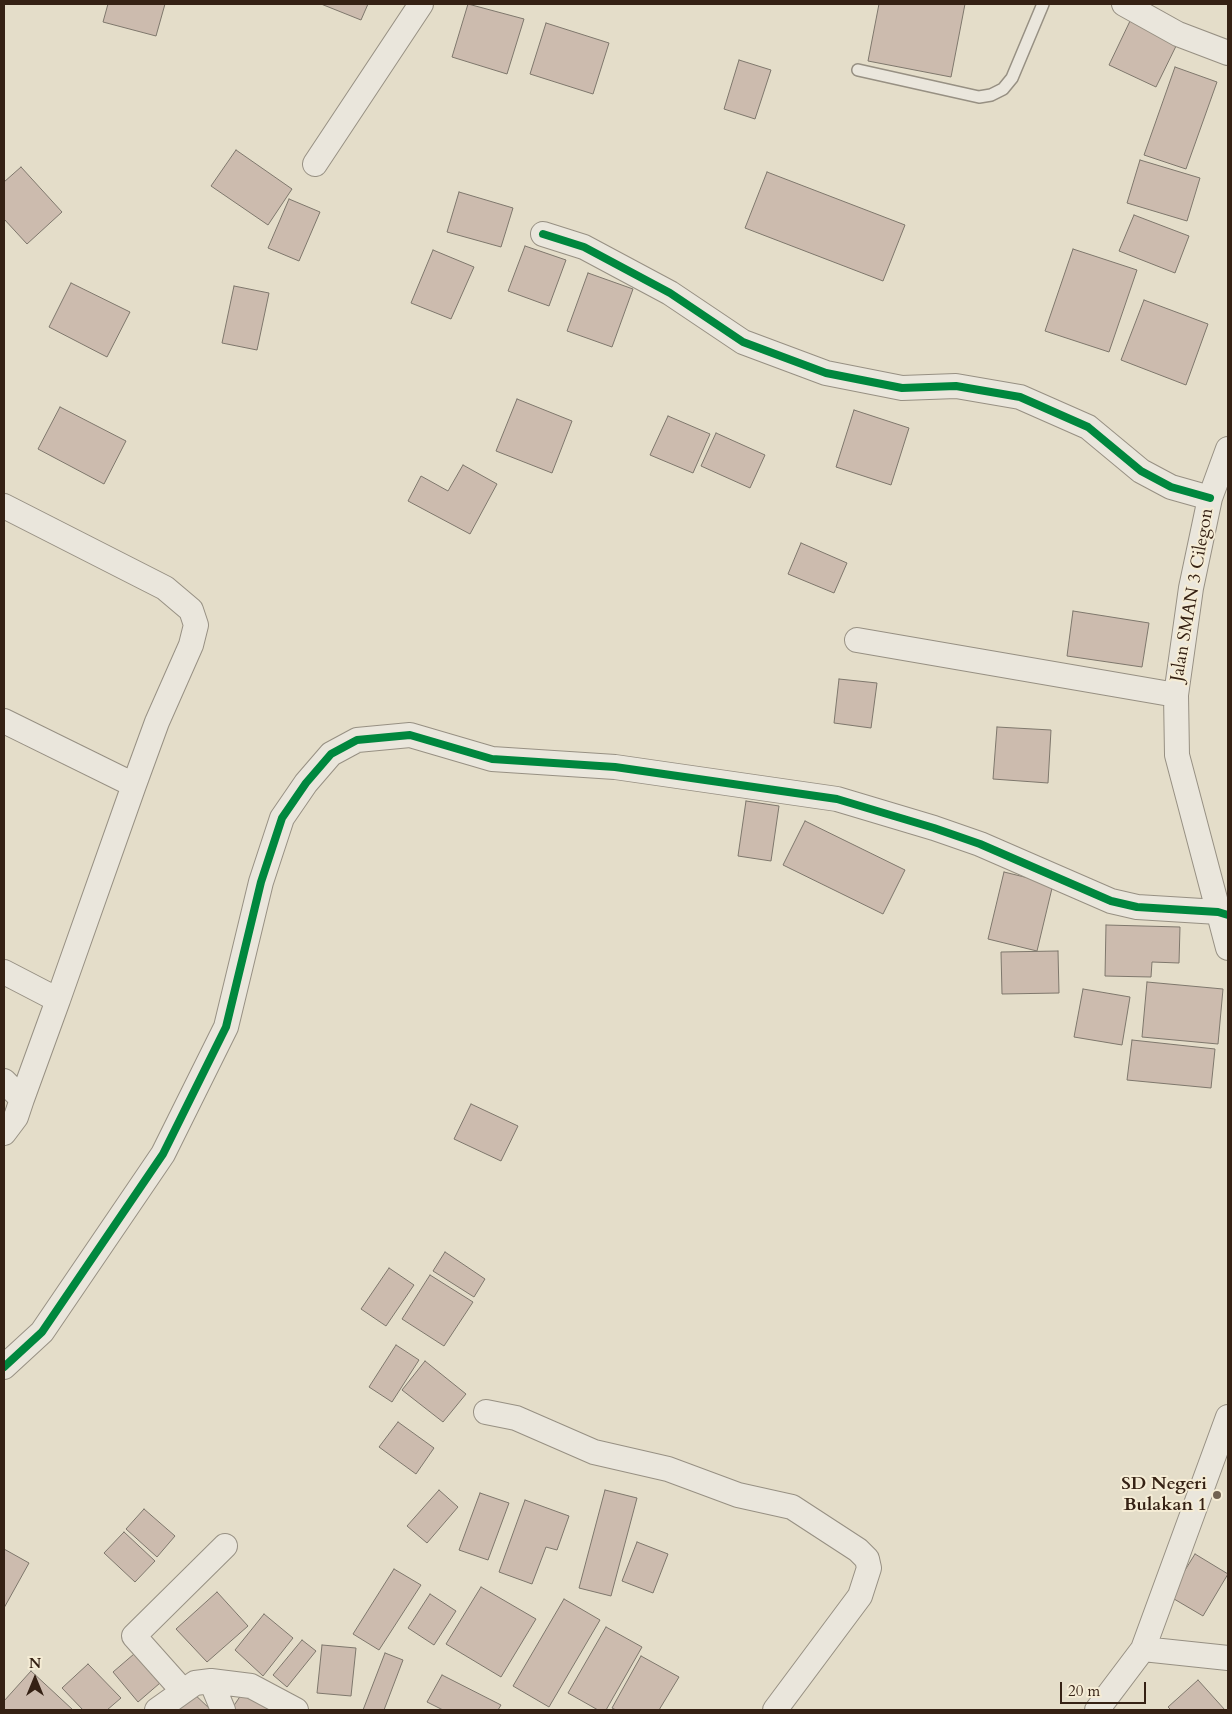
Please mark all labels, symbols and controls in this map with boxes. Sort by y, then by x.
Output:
street label: Jalan SMAN 3 Cilegon [1167,506,1219,684]
place label: SD Negeri Bulakan 1 [1121,1474,1207,1516]
marker: SD Negeri Bulakan 1 [1211,1489,1223,1501]
north arrow [10,1654,60,1704]
text: N [29,1654,41,1673]
scale bar [1062,1672,1148,1704]
text: 20 m [1068,1681,1100,1701]

